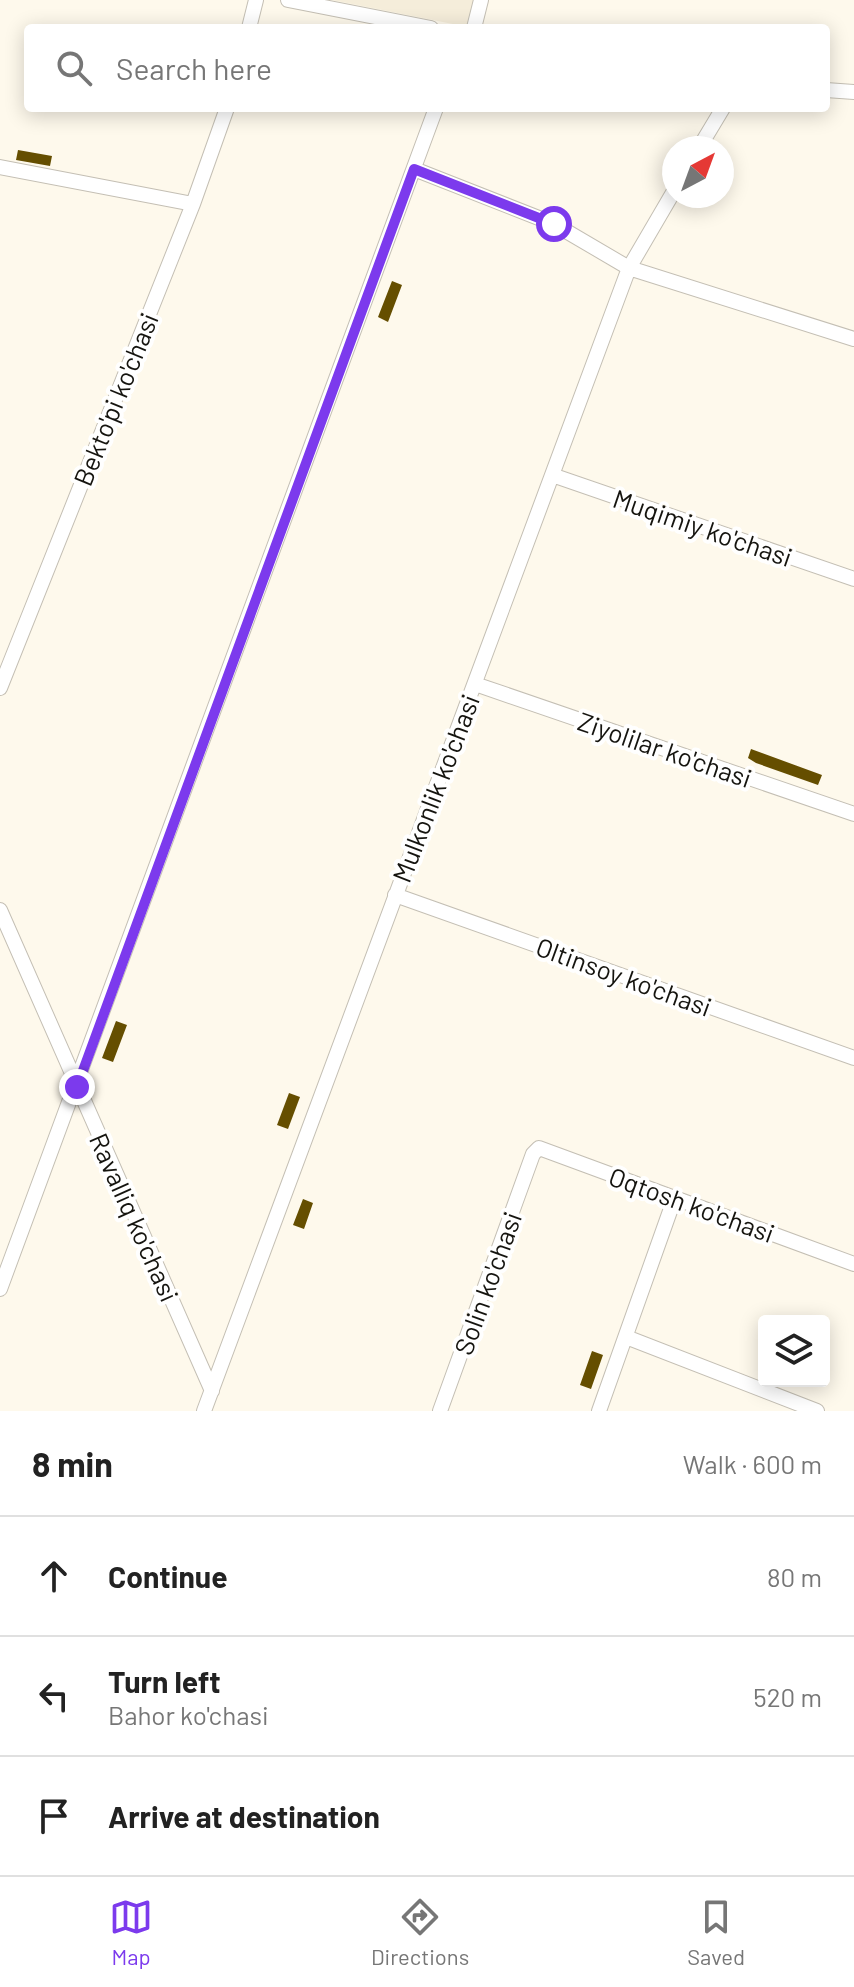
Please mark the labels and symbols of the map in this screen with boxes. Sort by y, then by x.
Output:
north arrow [662,136,734,208]
route start [536,206,572,242]
street label: Bekto'pi ko'chasi [66,308,164,490]
street label: Muqimiy ko'chasi [609,482,797,572]
street label: Mulkonlik ko'chasi [385,690,485,886]
street label: Ziyolilar ko'chasi [574,705,756,793]
street label: Oltinsoy ko'chasi [532,930,716,1022]
route end [59,1069,95,1105]
street label: Ravalliq ko'chasi [84,1128,186,1306]
street label: Oqtosh ko'chasi [605,1160,779,1248]
street label: Solin ko'chasi [447,1207,527,1359]

